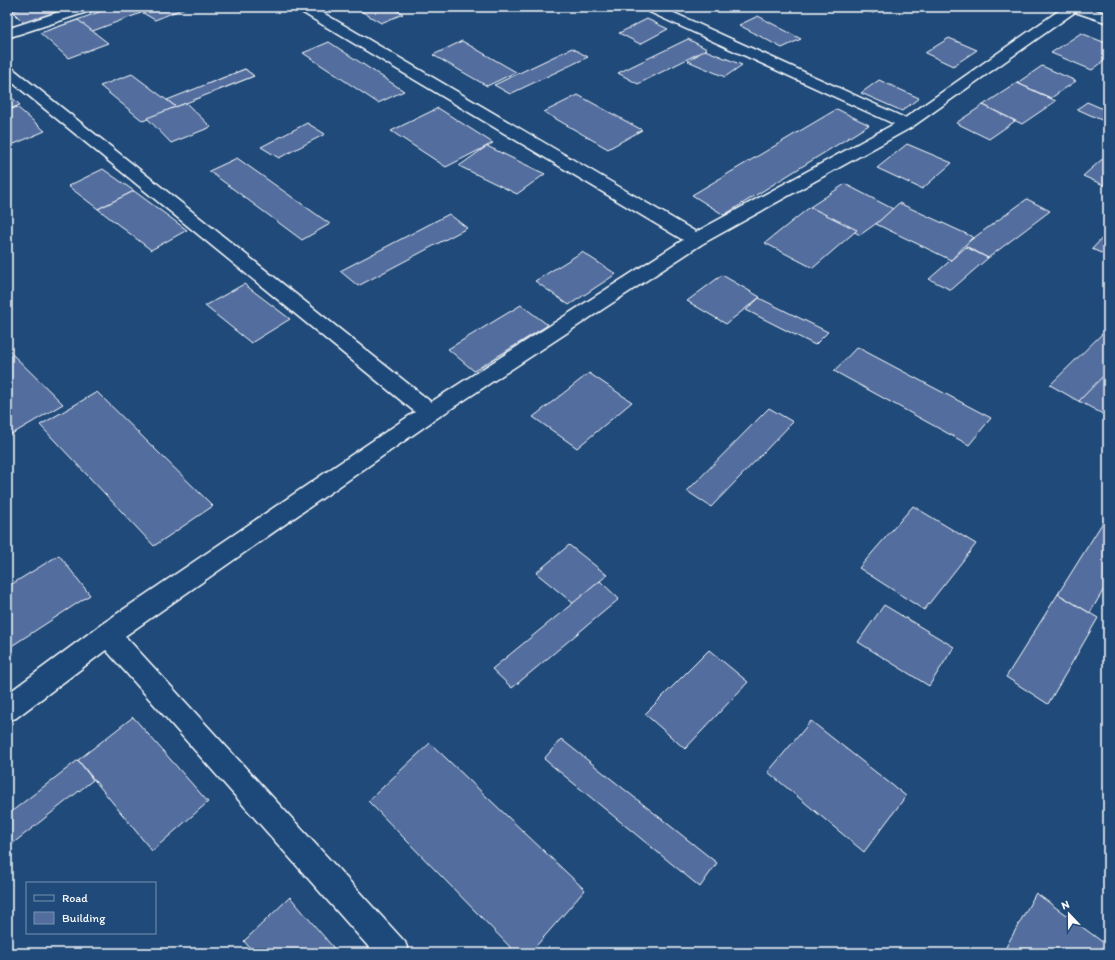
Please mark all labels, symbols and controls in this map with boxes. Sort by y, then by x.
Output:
legend [26,882,156,934]
text: Road [62,891,88,905]
north arrow [1049,894,1089,934]
text: N [1060,898,1071,913]
text: Building [62,911,106,925]

